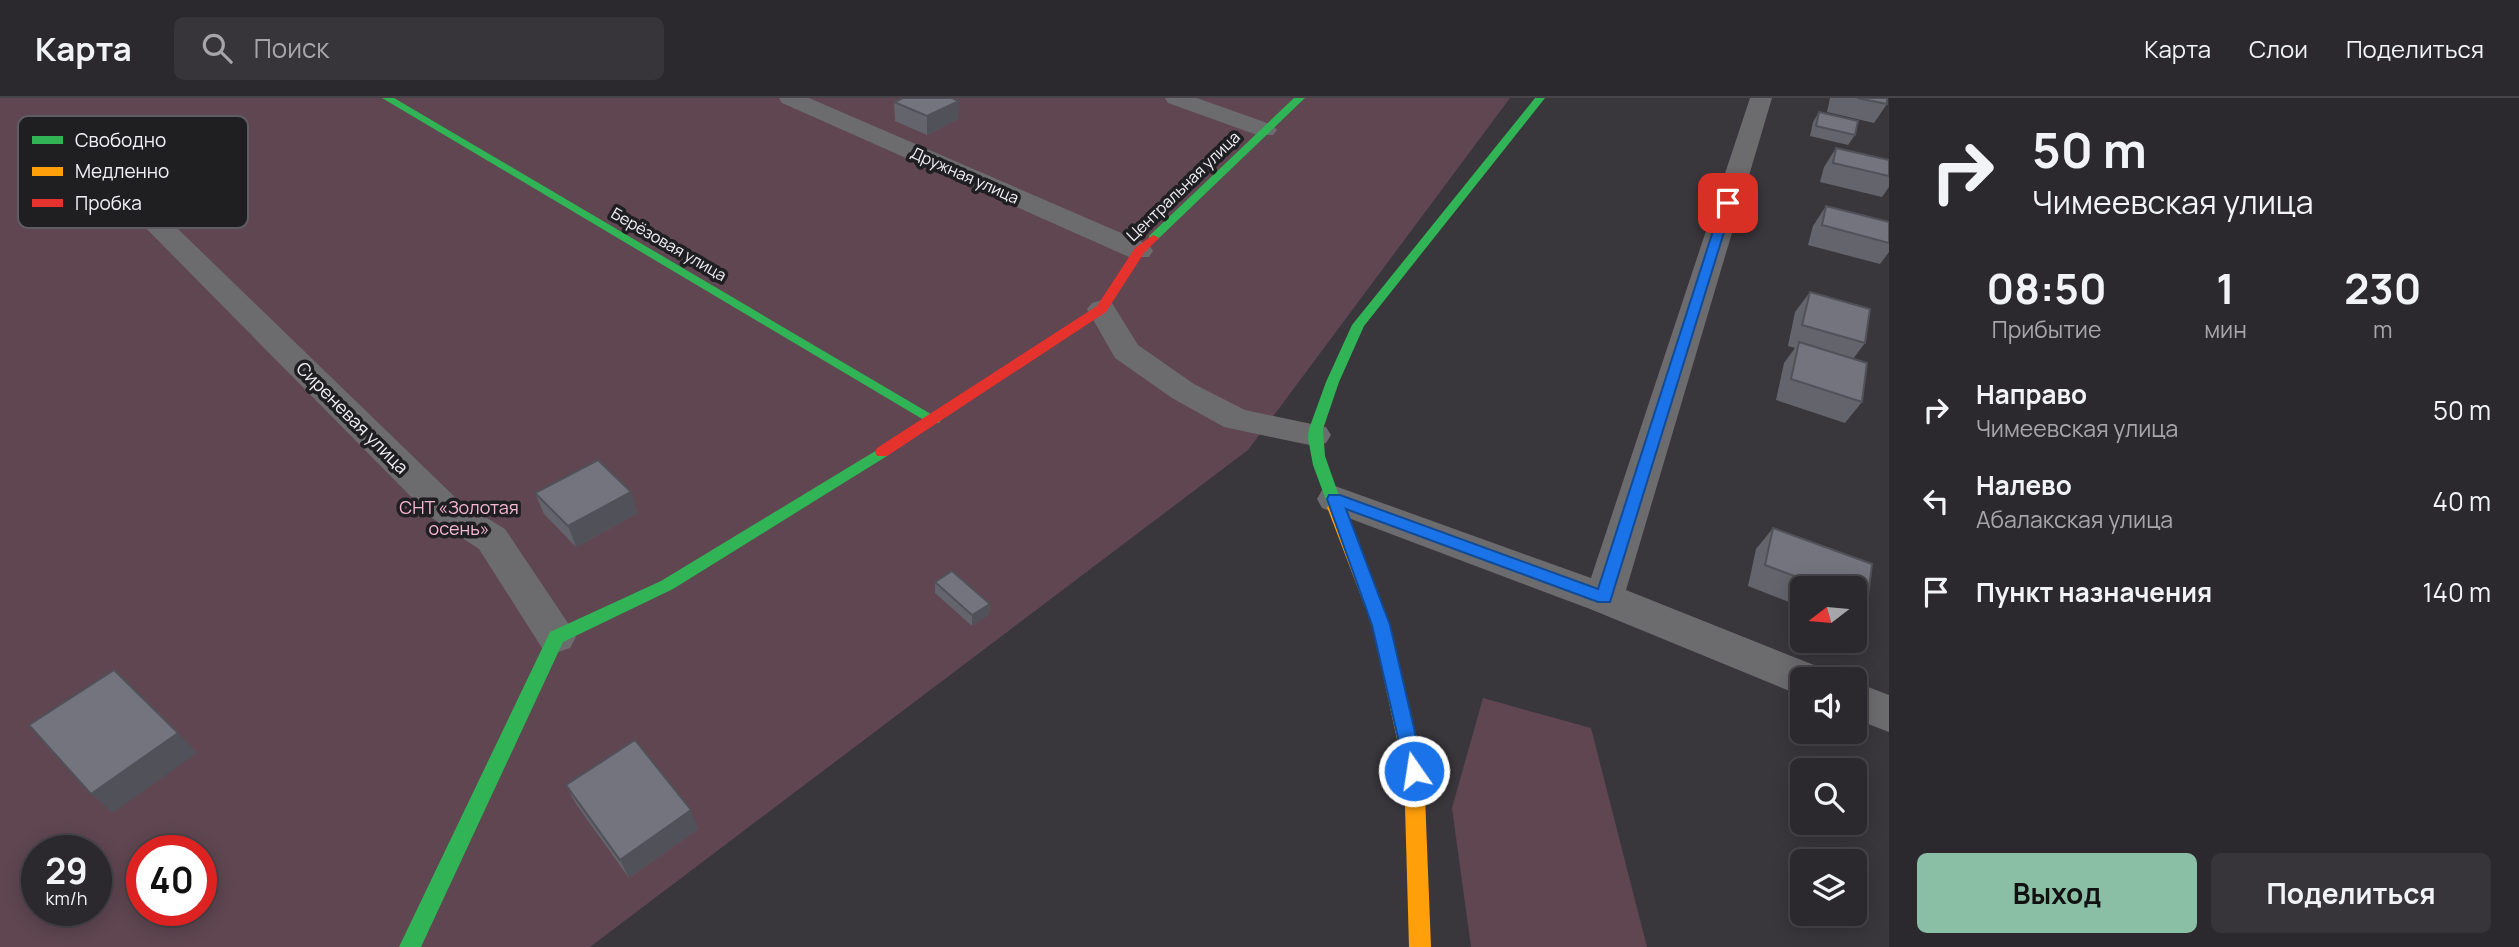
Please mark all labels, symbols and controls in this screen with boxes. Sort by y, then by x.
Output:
search box [174,17,664,80]
text: Карта [35,26,132,71]
icon: search [198,29,236,67]
text: Поиск [254,30,329,66]
text: Карта [2144,32,2211,65]
text: Слои [2249,32,2308,65]
text: Поделиться [2346,32,2484,65]
legend [18,116,248,228]
text: 50 m [2032,116,2147,183]
street label: Центральная улица [1121,126,1245,246]
icon: right [1917,126,2008,217]
text: Свободно [75,127,166,153]
street label: Дружная улица [907,141,1023,209]
text: Медленно [75,158,169,184]
pin [1698,173,1758,233]
text: Чимеевская улица [2032,180,2313,224]
icon: arrive [1709,184,1747,222]
text: Пробка [75,190,142,216]
street label: Берёзовая улица [607,202,731,286]
text: 08:50 [1987,259,2107,317]
text: 1 [2216,259,2235,317]
text: 230 [2344,259,2421,317]
text: Прибытие [1992,313,2101,345]
text: мин [2204,313,2247,345]
text: m [2373,313,2393,345]
street label: Сиреневая улица [291,356,414,479]
text: Направо [1976,376,2087,412]
icon: right [1917,391,1955,429]
text: 50 m [2433,392,2491,428]
text: Чимеевская улица [1976,412,2178,444]
text: Налево [1976,467,2072,503]
icon: left [1917,482,1955,520]
text: 40 m [2433,483,2491,519]
park label: СНТ «Золотая осень» [399,495,519,540]
text: Абалакская улица [1976,503,2173,535]
icon: arrive [1917,573,1955,611]
text: Пункт назначения [1976,574,2212,610]
text: 140 m [2422,574,2491,610]
north arrow [1790,576,1867,653]
map controls [1790,576,1867,926]
button: sound [1790,667,1867,744]
position arrow [1377,734,1451,808]
button: search [1790,758,1867,835]
speed limit sign: 40 [126,835,217,926]
text: 29 [45,847,88,895]
button: layers [1790,849,1867,926]
button: Выход [1917,853,2197,933]
button: Поделиться [2211,853,2491,933]
text: km/h [46,886,87,910]

